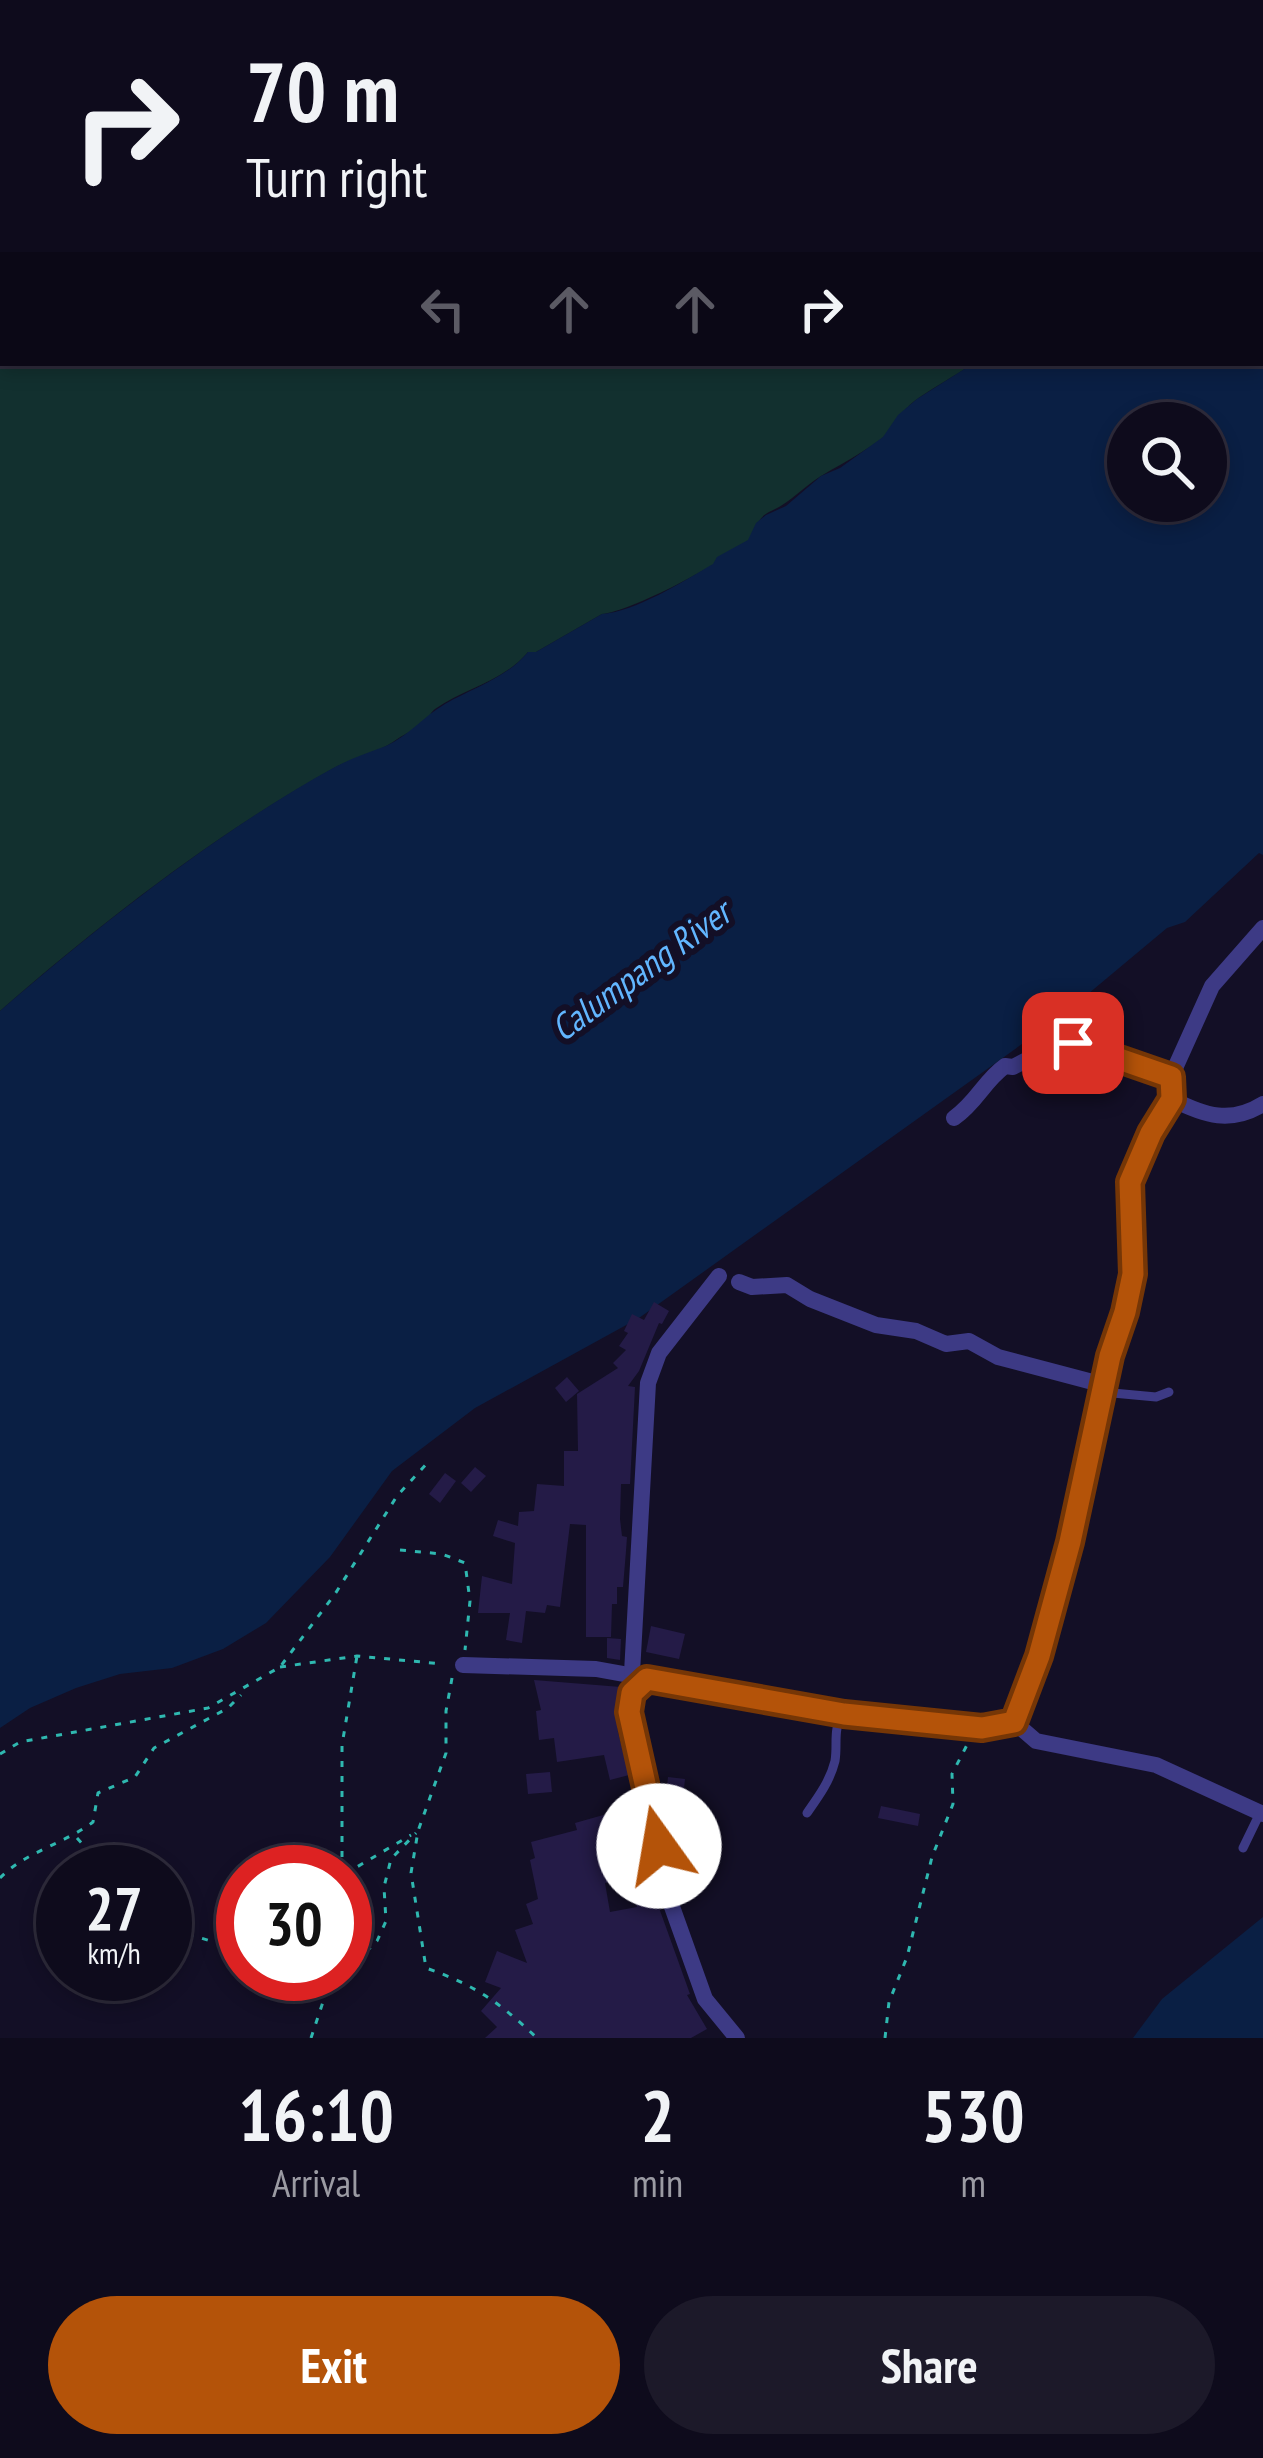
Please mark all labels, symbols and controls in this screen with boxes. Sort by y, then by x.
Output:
text: 70 m [246,36,399,145]
icon: right [48,48,204,204]
text: Turn right [246,142,427,212]
icon: left [410,276,476,342]
icon: ahead [536,276,602,342]
icon: ahead [662,276,728,342]
icon: right [788,276,854,342]
map controls [1107,402,1227,522]
button: search [1107,402,1227,522]
water label: Calumpang River [541,886,743,1051]
pin [1022,992,1124,1094]
icon: arrive [1040,1010,1106,1076]
position arrow [596,1783,722,1909]
speed limit sign: 30 [216,1845,372,2001]
text: 27 [85,1869,143,1947]
text: km/h [87,1933,141,1972]
text: 16:10 [238,2068,394,2161]
text: 2 [641,2068,675,2161]
text: 530 [921,2068,1025,2161]
text: Arrival [272,2157,360,2208]
text: min [632,2157,683,2208]
text: m [960,2157,986,2208]
button: Exit [48,2296,620,2434]
button: Share [644,2296,1215,2434]

